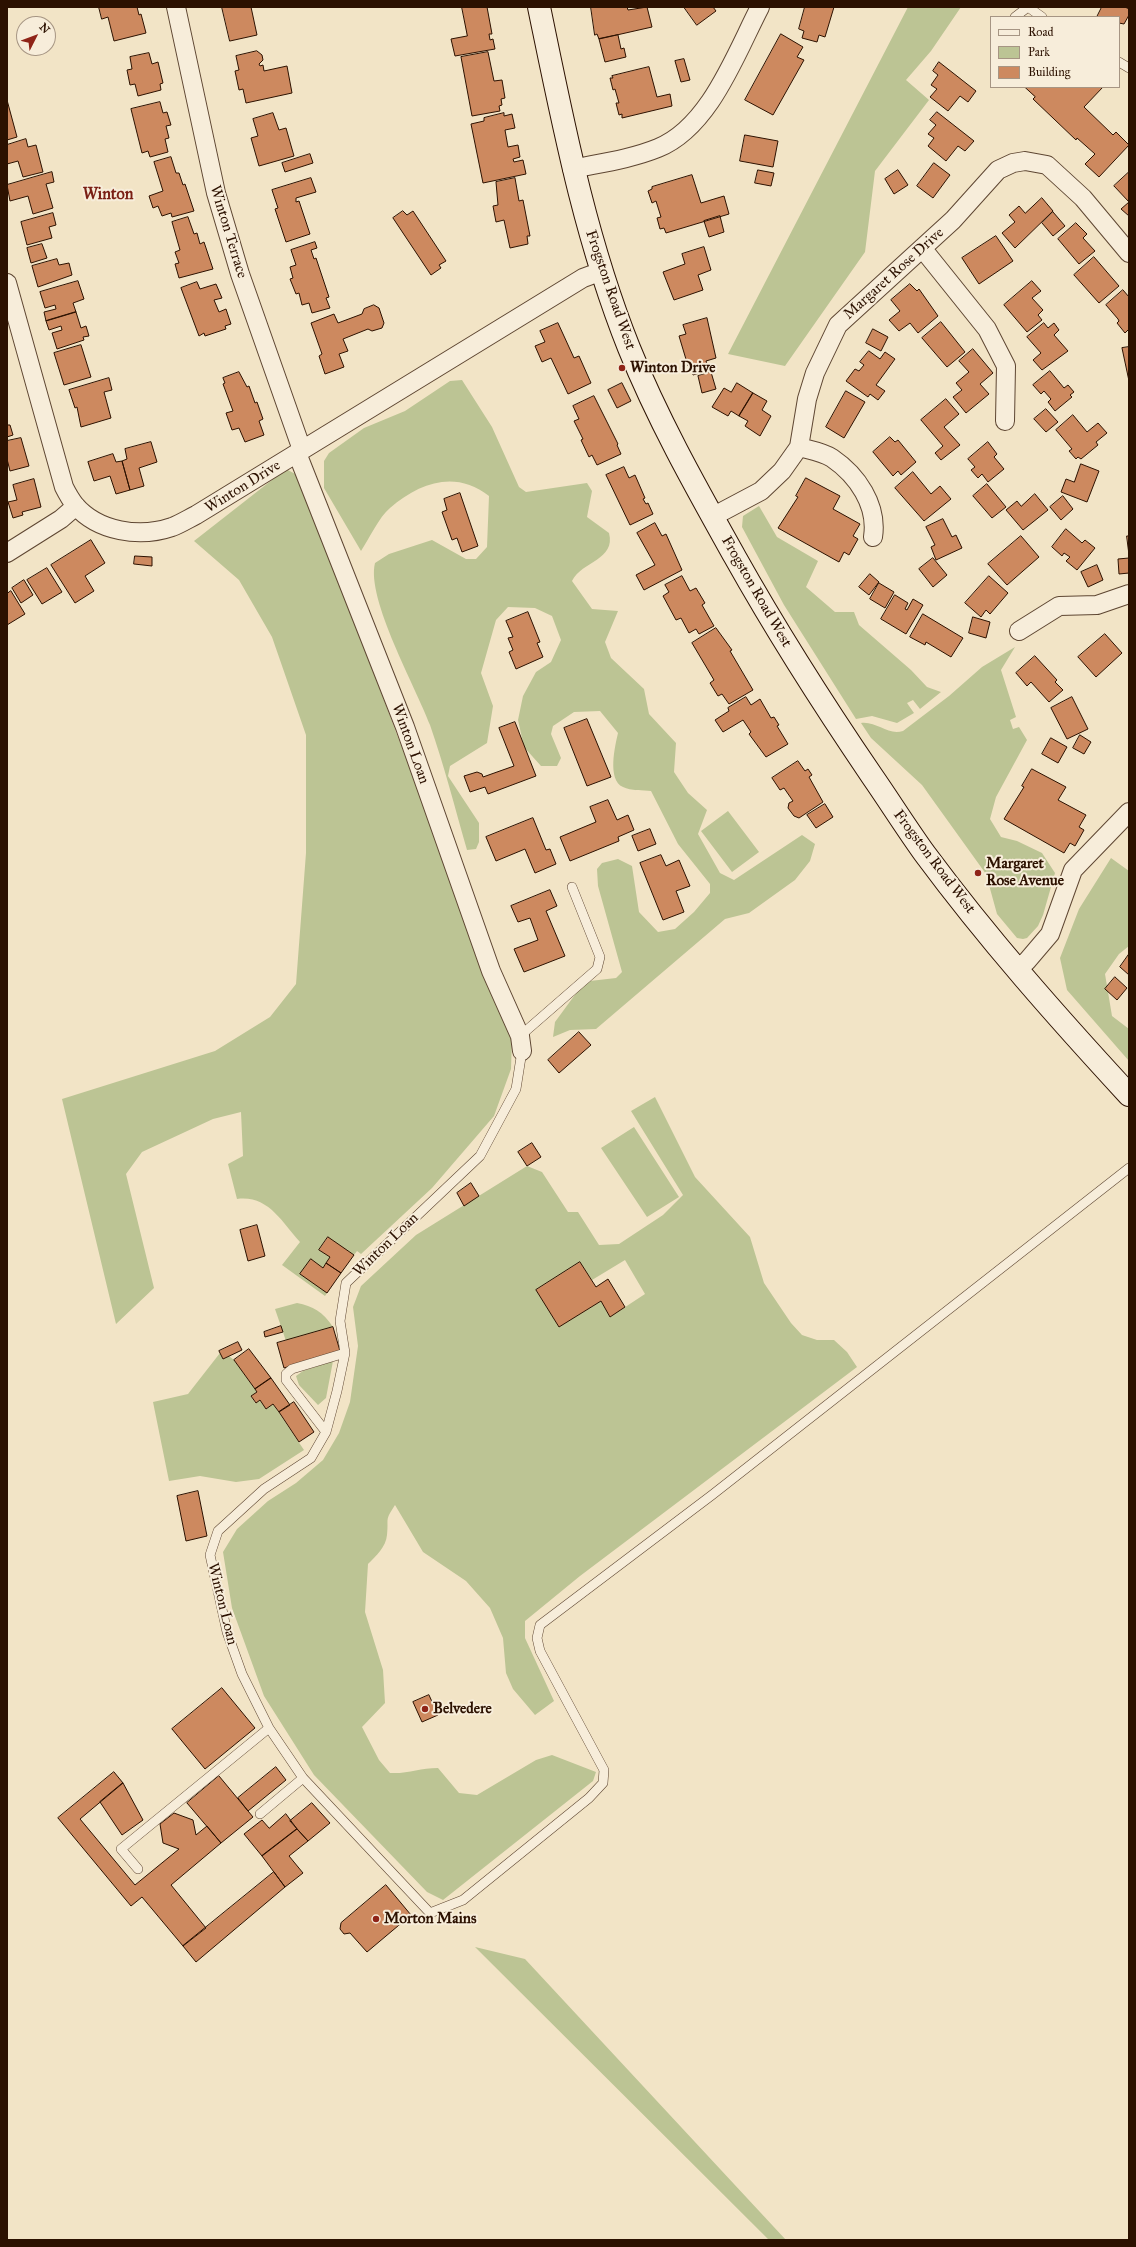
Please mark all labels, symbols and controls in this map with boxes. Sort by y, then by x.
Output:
north arrow [16,16,56,56]
legend [990,16,1120,88]
text: N [37,20,53,36]
text: Road [1028,25,1054,39]
text: Park [1028,45,1050,59]
text: Building [1028,65,1070,79]
street label: Winton Terrace [205,183,251,281]
district label: Winton [83,185,133,205]
street label: Margaret Rose Drive [840,224,948,324]
street label: Frogston Road West [581,228,639,352]
place label: Winton Drive [630,359,715,377]
marker: Winton Drive [617,363,627,373]
street label: Winton Drive [202,457,284,517]
street label: Frogston Road West [717,533,795,651]
street label: Winton Loan [387,701,433,787]
street label: Frogston Road West [889,807,979,917]
place label: Margaret Rose Avenue [986,855,1064,890]
marker: Margaret Rose Avenue [973,868,983,878]
street label: Winton Loan [350,1209,422,1281]
street label: Winton Loan [203,1561,241,1647]
place label: Belvedere [433,1700,492,1718]
marker: Belvedere [420,1704,430,1714]
place label: Morton Mains [384,1910,476,1928]
marker: Morton Mains [371,1914,381,1924]

